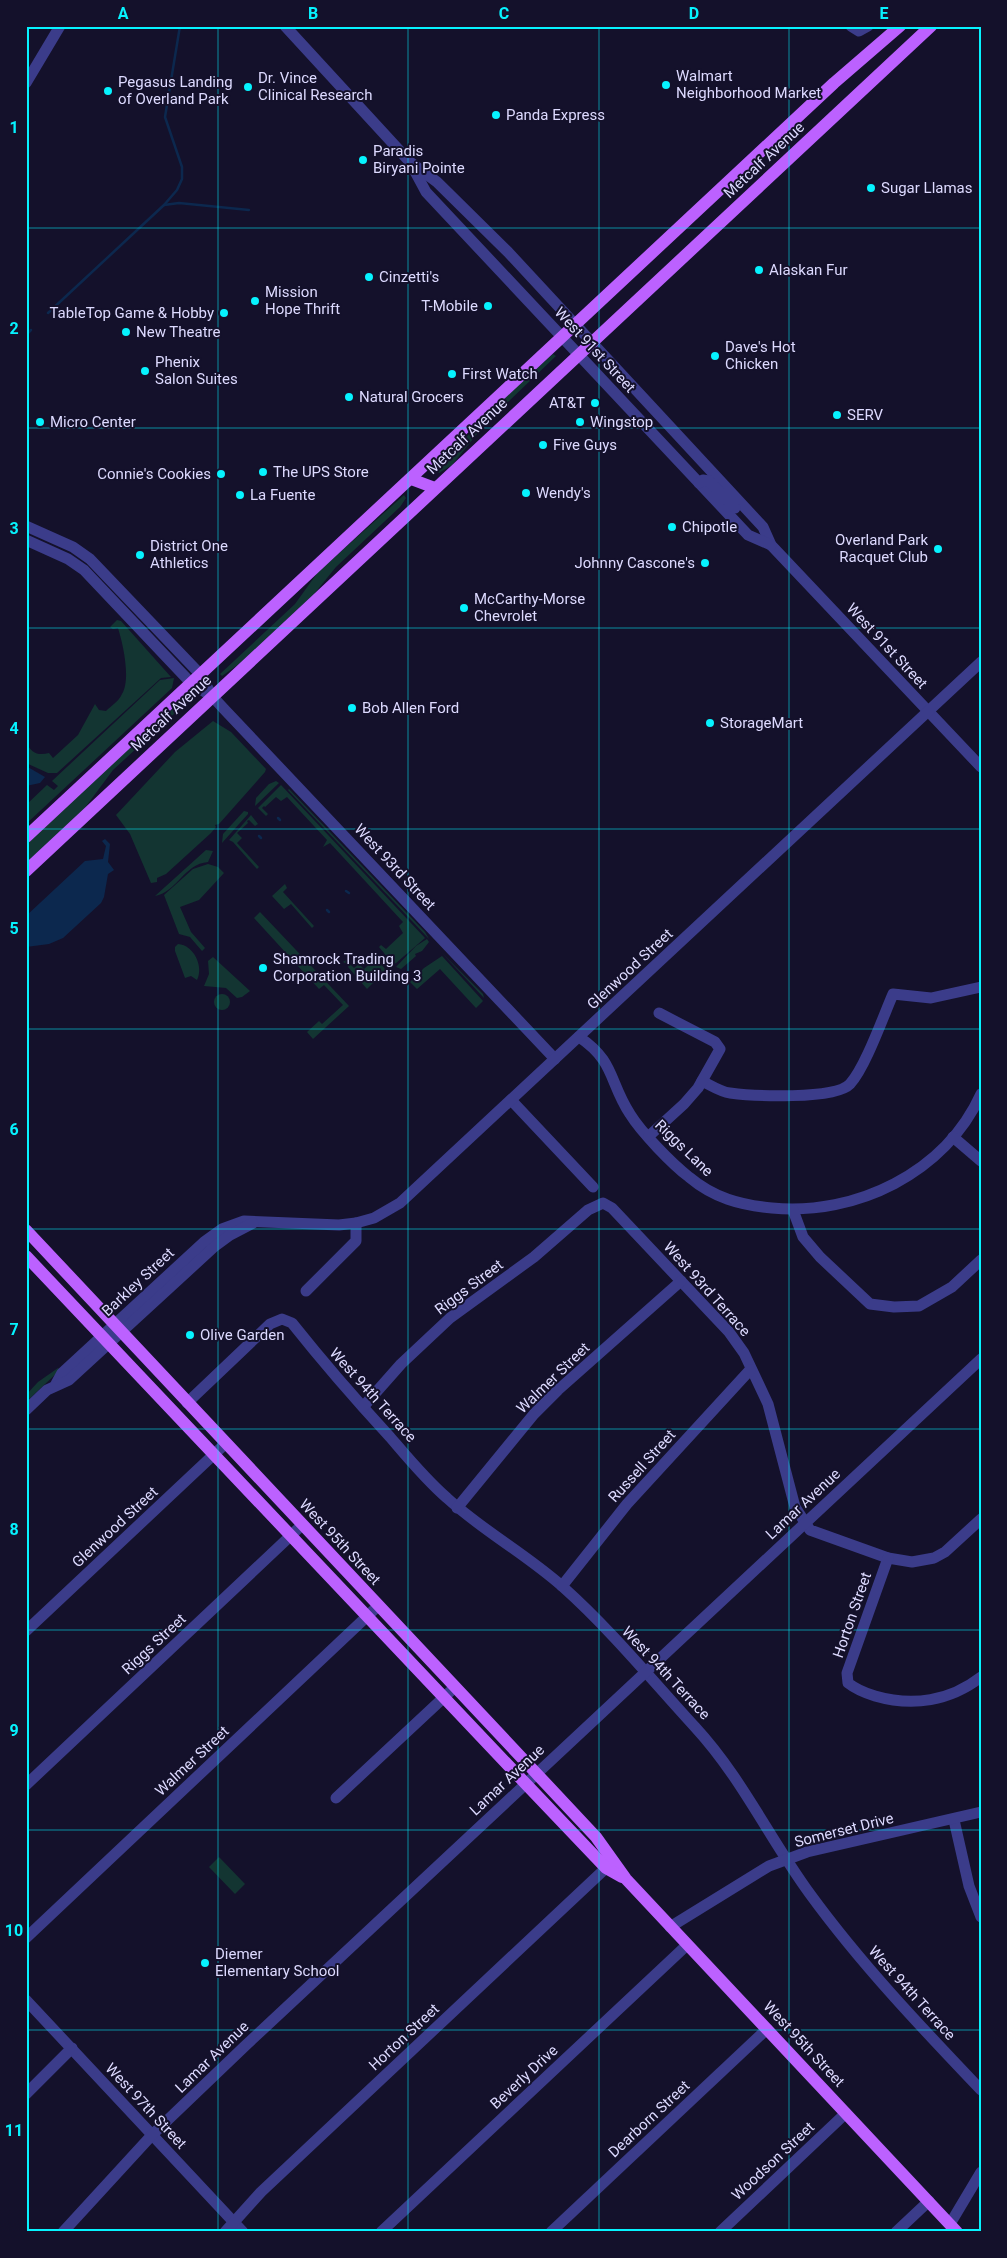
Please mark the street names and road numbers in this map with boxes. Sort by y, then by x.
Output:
street label: Metcalf Avenue [720,118,808,202]
street label: West 91st Street [551,304,639,397]
street label: Metcalf Avenue [423,394,511,478]
street label: West 91st Street [843,600,931,693]
street label: Metcalf Avenue [127,671,215,755]
street label: West 93rd Street [351,820,439,914]
street label: Glenwood Street [584,925,677,1013]
street label: Riggs Lane [651,1116,717,1180]
street label: West 93rd Terrace [660,1238,754,1340]
street label: Barkley Street [98,1244,178,1320]
street label: Riggs Street [431,1255,507,1318]
street label: Walmer Street [513,1339,593,1417]
street label: West 94th Terrace [326,1344,420,1446]
street label: Russell Street [605,1426,679,1506]
street label: Lamar Avenue [762,1465,844,1543]
street label: Glenwood Street [69,1483,162,1571]
street label: West 95th Street [296,1495,384,1589]
street label: Horton Street [829,1570,875,1660]
street label: Riggs Street [118,1610,190,1678]
street label: West 94th Terrace [618,1623,714,1723]
street label: Walmer Street [151,1722,233,1800]
street label: Lamar Avenue [466,1741,548,1819]
street label: Somerset Drive [792,1809,896,1851]
street label: West 94th Terrace [865,1942,959,2044]
street label: West 95th Street [760,1997,848,2091]
street label: Horton Street [365,2000,443,2074]
street label: Lamar Avenue [171,2017,253,2097]
street label: Beverly Drive [487,2041,561,2113]
street label: West 97th Street [102,2059,190,2153]
street label: Dearborn Street [605,2077,693,2161]
street label: Woodson Street [728,2118,818,2204]

